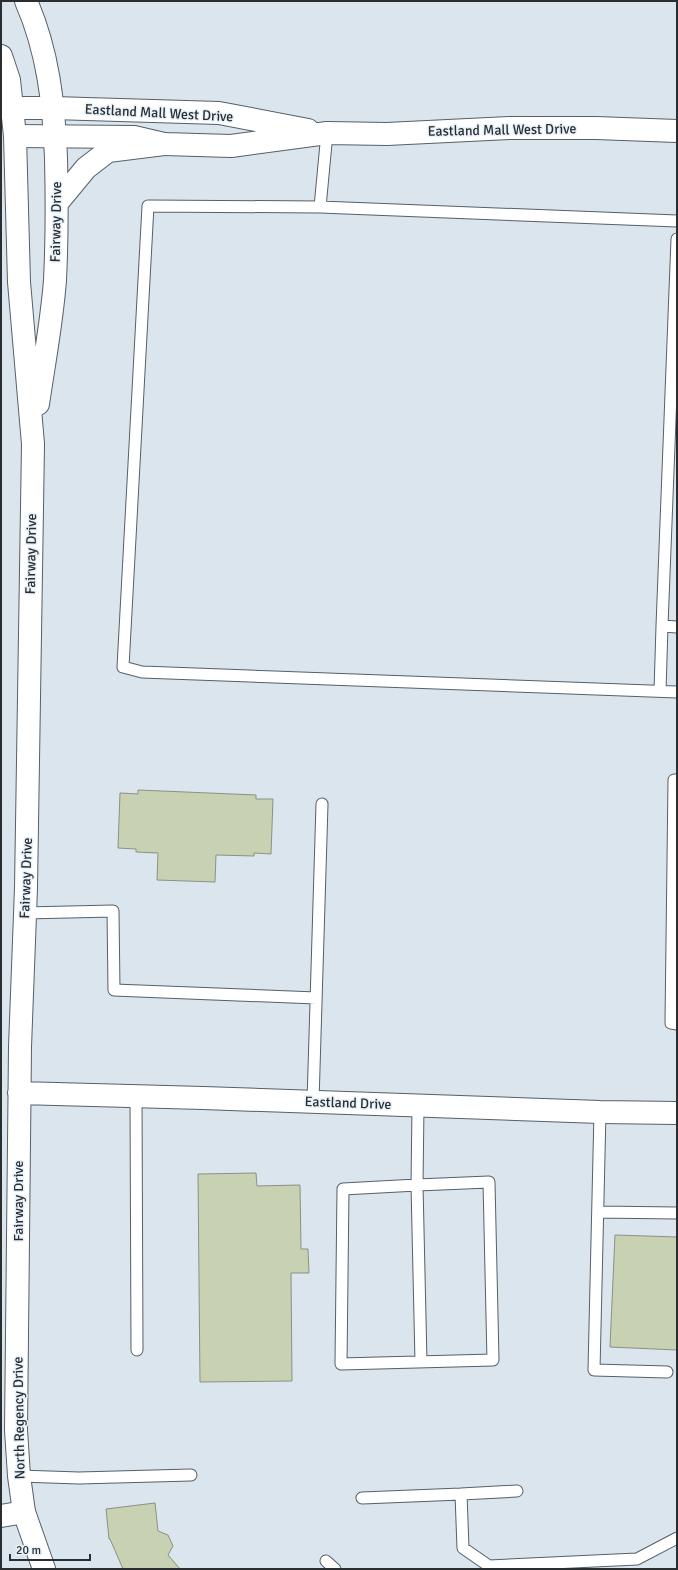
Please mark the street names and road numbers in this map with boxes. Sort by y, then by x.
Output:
street label: Eastland Mall West Drive [84,101,234,125]
street label: Eastland Mall West Drive [428,120,576,140]
street label: Fairway Drive [47,181,65,263]
street label: Fairway Drive [22,513,40,595]
street label: Fairway Drive [16,837,36,919]
street label: Eastland Drive [304,1093,392,1113]
street label: Fairway Drive [10,1160,27,1242]
street label: North Regency Drive [9,1357,29,1479]

